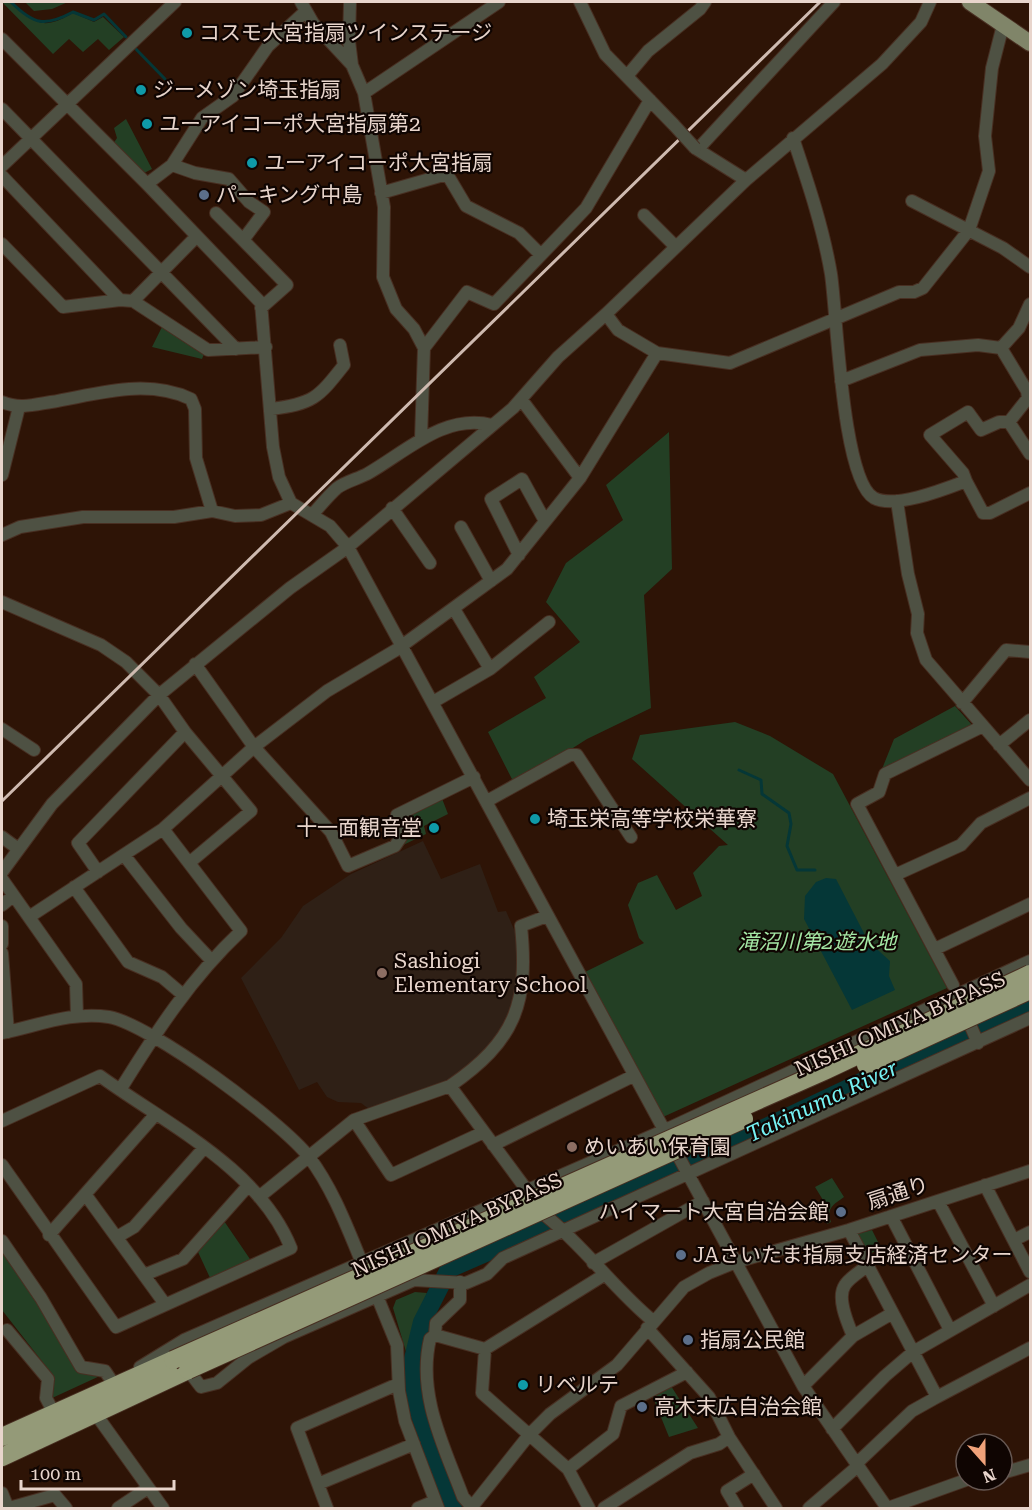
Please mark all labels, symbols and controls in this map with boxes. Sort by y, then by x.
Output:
place label: コスモ大宮指扇ツインステージ [199,21,492,45]
marker: コスモ大宮指扇ツインステージ [180,26,194,40]
place label: ジーメゾン埼玉指扇 [153,78,341,102]
marker: ジーメゾン埼玉指扇 [134,83,148,97]
place label: ユーアイコーポ大宮指扇第2 [159,112,421,136]
marker: ユーアイコーポ大宮指扇第2 [140,117,154,131]
place label: ユーアイコーポ大宮指扇 [264,151,493,175]
marker: ユーアイコーポ大宮指扇 [245,156,259,170]
place label: パーキング中島 [216,183,362,207]
marker: パーキング中島 [197,188,211,202]
place label: 埼玉栄高等学校栄華寮 [547,807,757,831]
marker: 埼玉栄高等学校栄華寮 [528,812,542,826]
place label: 十一面観音堂 [296,816,422,840]
marker: 十一面観音堂 [427,821,441,835]
park label: 滝沼川第2遊水地 [738,930,898,954]
place label: Sashiogi Elementary School [394,949,587,997]
marker: Sashiogi Elementary School [375,966,389,980]
street label: NISHI OMIYA BYPASS [791,967,1009,1081]
water label: Takinuma River [742,1055,902,1147]
place label: めいあい保育園 [584,1135,731,1159]
marker: めいあい保育園 [565,1140,579,1154]
street label: NISHI OMIYA BYPASS [348,1168,566,1282]
street label: 扇通り [864,1172,932,1214]
place label: ハイマート大宮自治会館 [598,1200,829,1224]
marker: ハイマート大宮自治会館 [834,1205,848,1219]
place label: JAさいたま指扇支店経済センター [693,1243,1012,1267]
marker: JAさいたま指扇支店経済センター [674,1248,688,1262]
place label: 指扇公民館 [700,1328,805,1352]
marker: 指扇公民館 [681,1333,695,1347]
place label: リベルテ [535,1373,619,1397]
marker: リベルテ [516,1378,530,1392]
place label: 高木末広自治会館 [654,1395,822,1419]
marker: 高木末広自治会館 [635,1400,649,1414]
north arrow [954,1432,1014,1492]
scale bar [21,1453,174,1491]
text: 100 m [30,1463,81,1484]
text: N [980,1464,998,1487]

